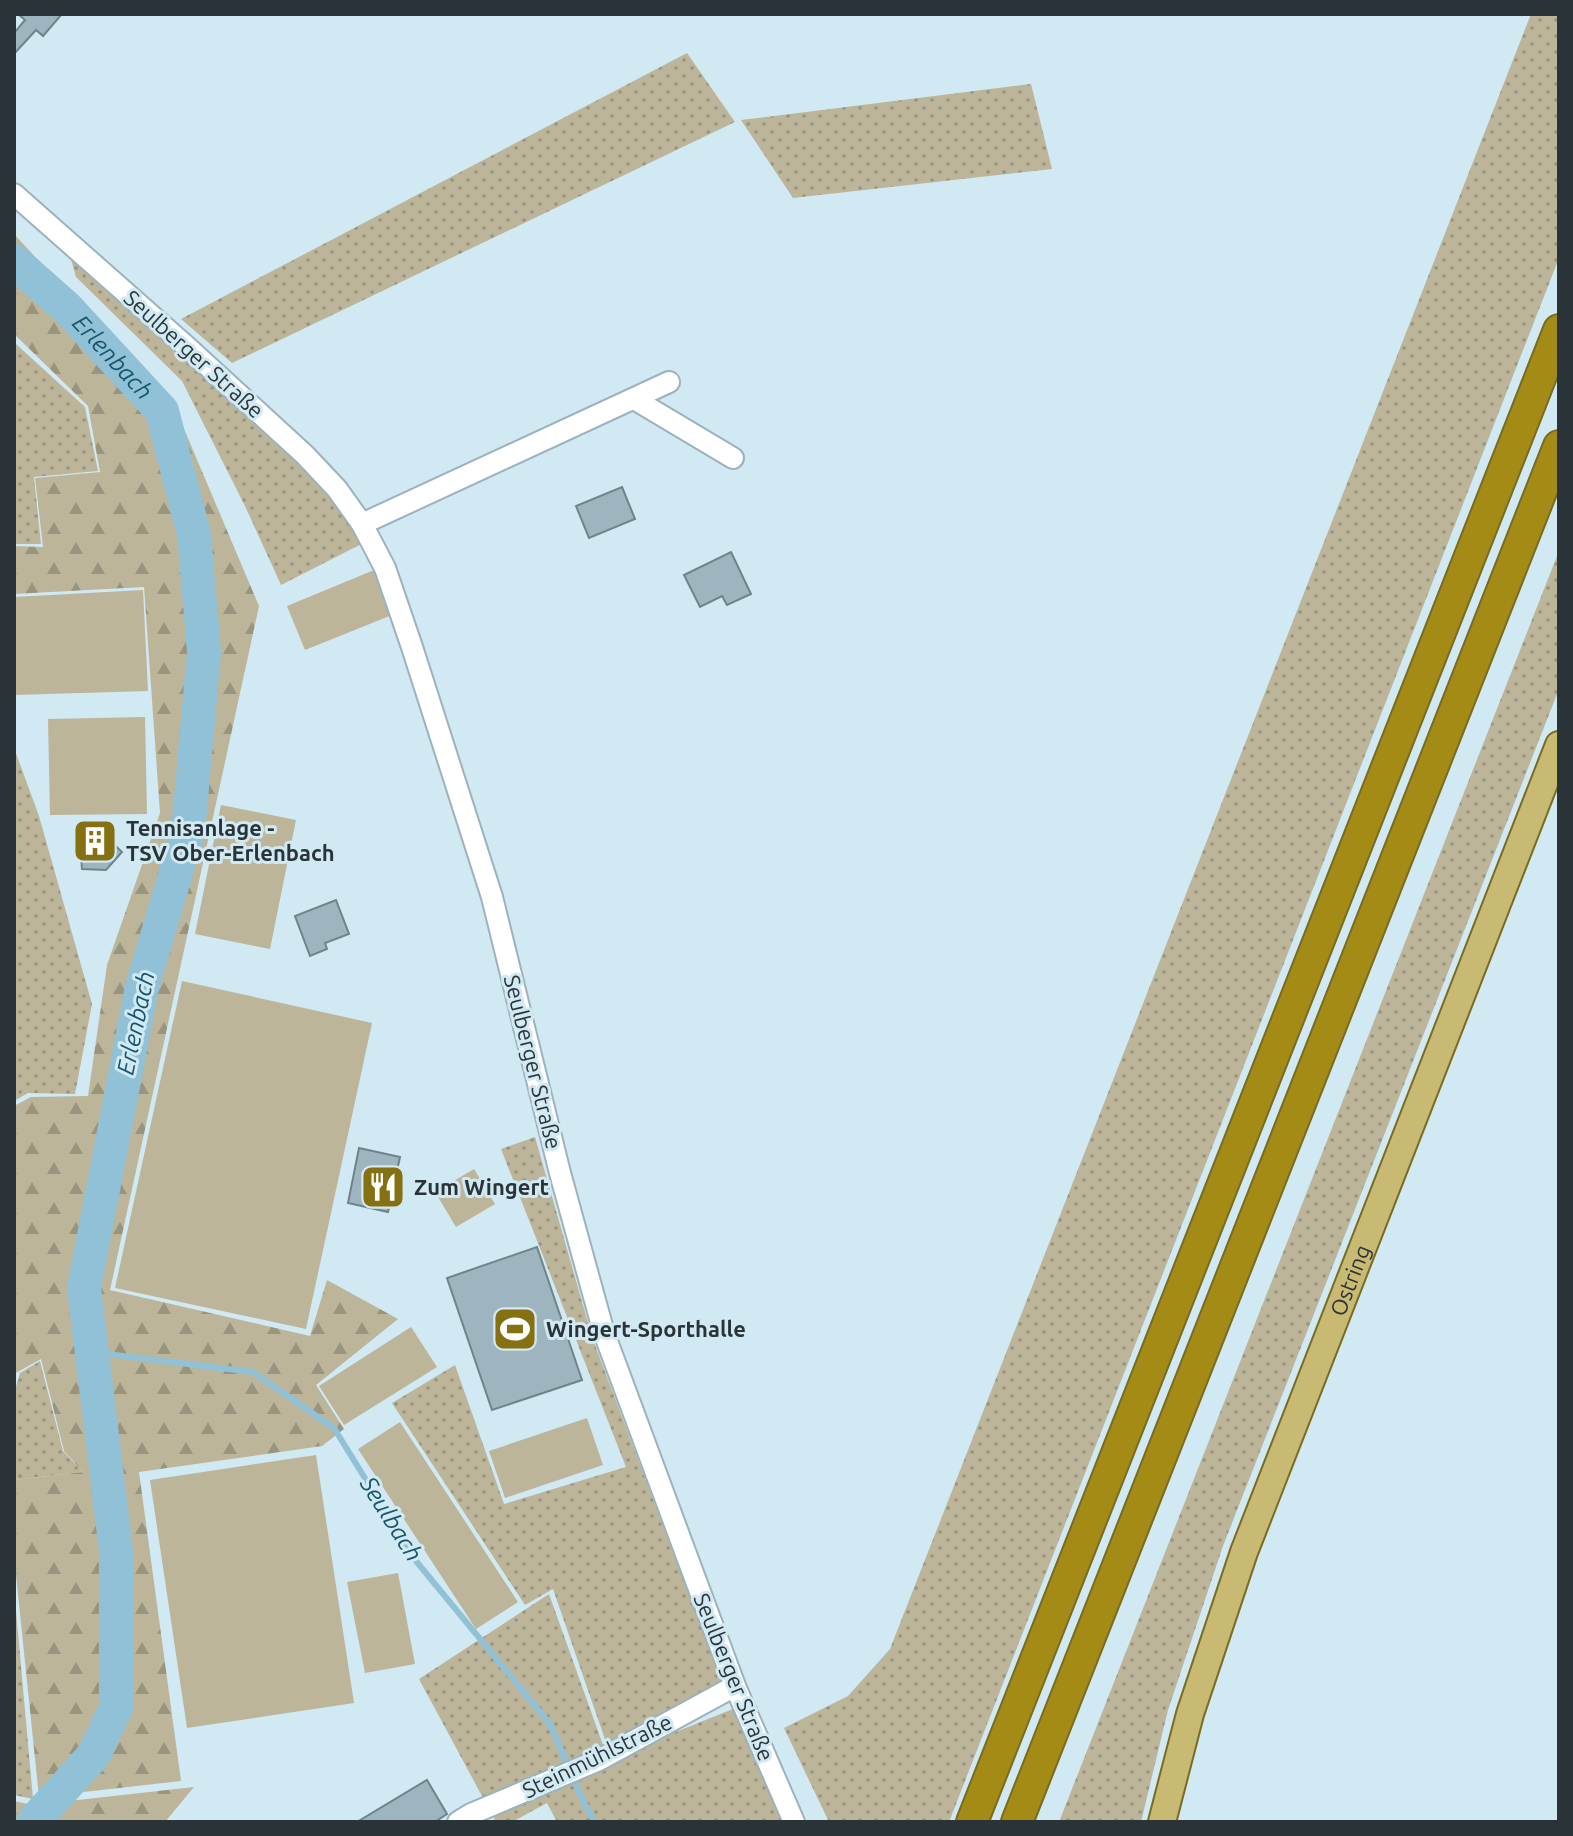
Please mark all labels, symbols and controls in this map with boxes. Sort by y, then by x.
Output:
street label: Seulberger Straße [120,285,269,423]
water label: Erlenbach [67,309,158,405]
place label: Tennisanlage - TSV Ober-Erlenbach [126,815,335,865]
building icon: Tennisanlage - TSV Ober-Erlenbach [71,817,119,865]
water label: Erlenbach [111,969,160,1077]
street label: Seulberger Straße [500,972,567,1152]
restaurant icon: Zum Wingert [359,1163,407,1211]
place label: Zum Wingert [414,1174,549,1199]
street label: Ostring [1324,1241,1375,1319]
sports icon: Wingert-Sporthalle [491,1305,539,1353]
place label: Wingert-Sporthalle [546,1316,746,1341]
water label: Seulbach [354,1471,428,1566]
street label: Seulberger Straße [689,1589,780,1764]
street label: Steinmühlstraße [518,1709,676,1803]

